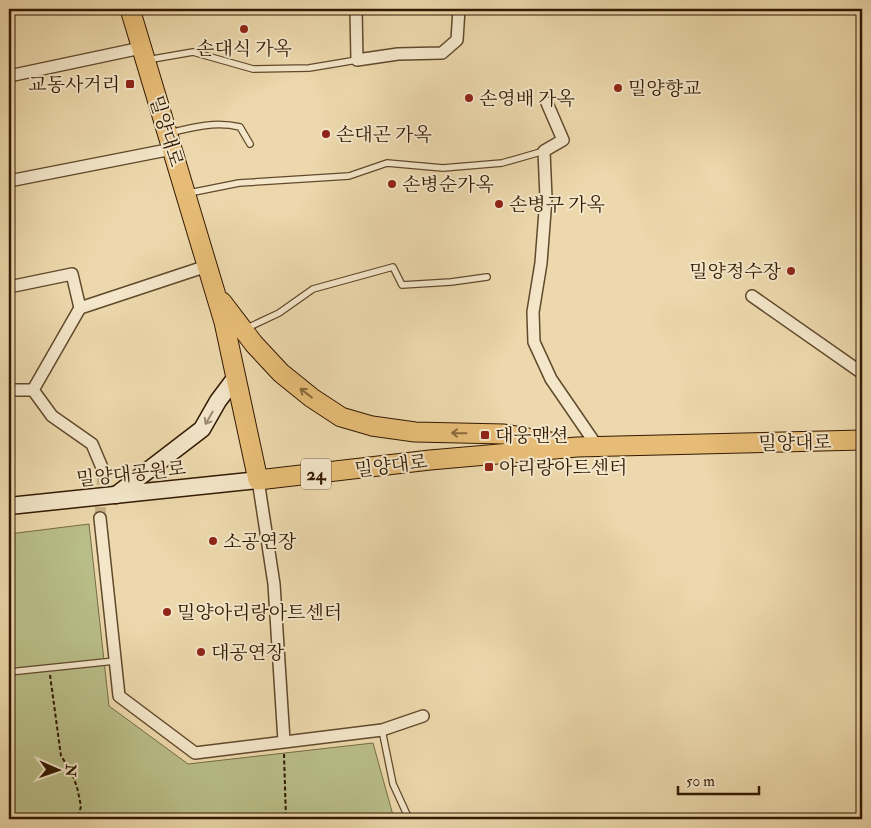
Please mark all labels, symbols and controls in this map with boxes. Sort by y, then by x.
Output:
marker: 손대식 가옥 [238,23,250,35]
place label: 손대식 가옥 [196,37,292,61]
place label: 교동사거리 [28,73,120,97]
place label: 밀양향교 [628,77,701,101]
marker: 교동사거리 [124,78,136,90]
marker: 밀양향교 [612,82,624,94]
place label: 손영배 가옥 [479,87,575,111]
marker: 손영배 가옥 [463,92,475,104]
street label: 밀양대로 [144,93,188,170]
place label: 손대곤 가옥 [336,123,432,147]
marker: 손대곤 가옥 [320,128,332,140]
place label: 손병순가옥 [402,173,494,197]
marker: 손병순가옥 [386,178,398,190]
place label: 손병구 가옥 [509,193,605,217]
marker: 손병구 가옥 [493,198,505,210]
place label: 밀양정수장 [689,260,782,284]
marker: 밀양정수장 [785,265,797,277]
one-way arrow [300,388,313,399]
one-way arrow [203,410,213,424]
place label: 대웅맨션 [495,424,568,448]
one-way arrow [452,428,468,438]
marker: 대웅맨션 [479,429,491,441]
street label: 밀양대로 [758,430,832,456]
street label: 밀양대로 [353,450,429,482]
street label: 밀양대공원로 [75,456,187,492]
place label: 아리랑아트센터 [499,456,627,480]
road number: 24 [301,458,331,489]
marker: 아리랑아트센터 [483,461,495,473]
place label: 소공연장 [223,530,297,554]
marker: 소공연장 [207,535,219,547]
place label: 밀양아리랑아트센터 [177,601,342,625]
marker: 밀양아리랑아트센터 [161,606,173,618]
place label: 대공연장 [211,641,285,665]
marker: 대공연장 [195,646,207,658]
north arrow [32,746,82,796]
text: N [62,763,79,777]
scale bar [678,763,760,795]
text: 50 m [686,772,715,791]

